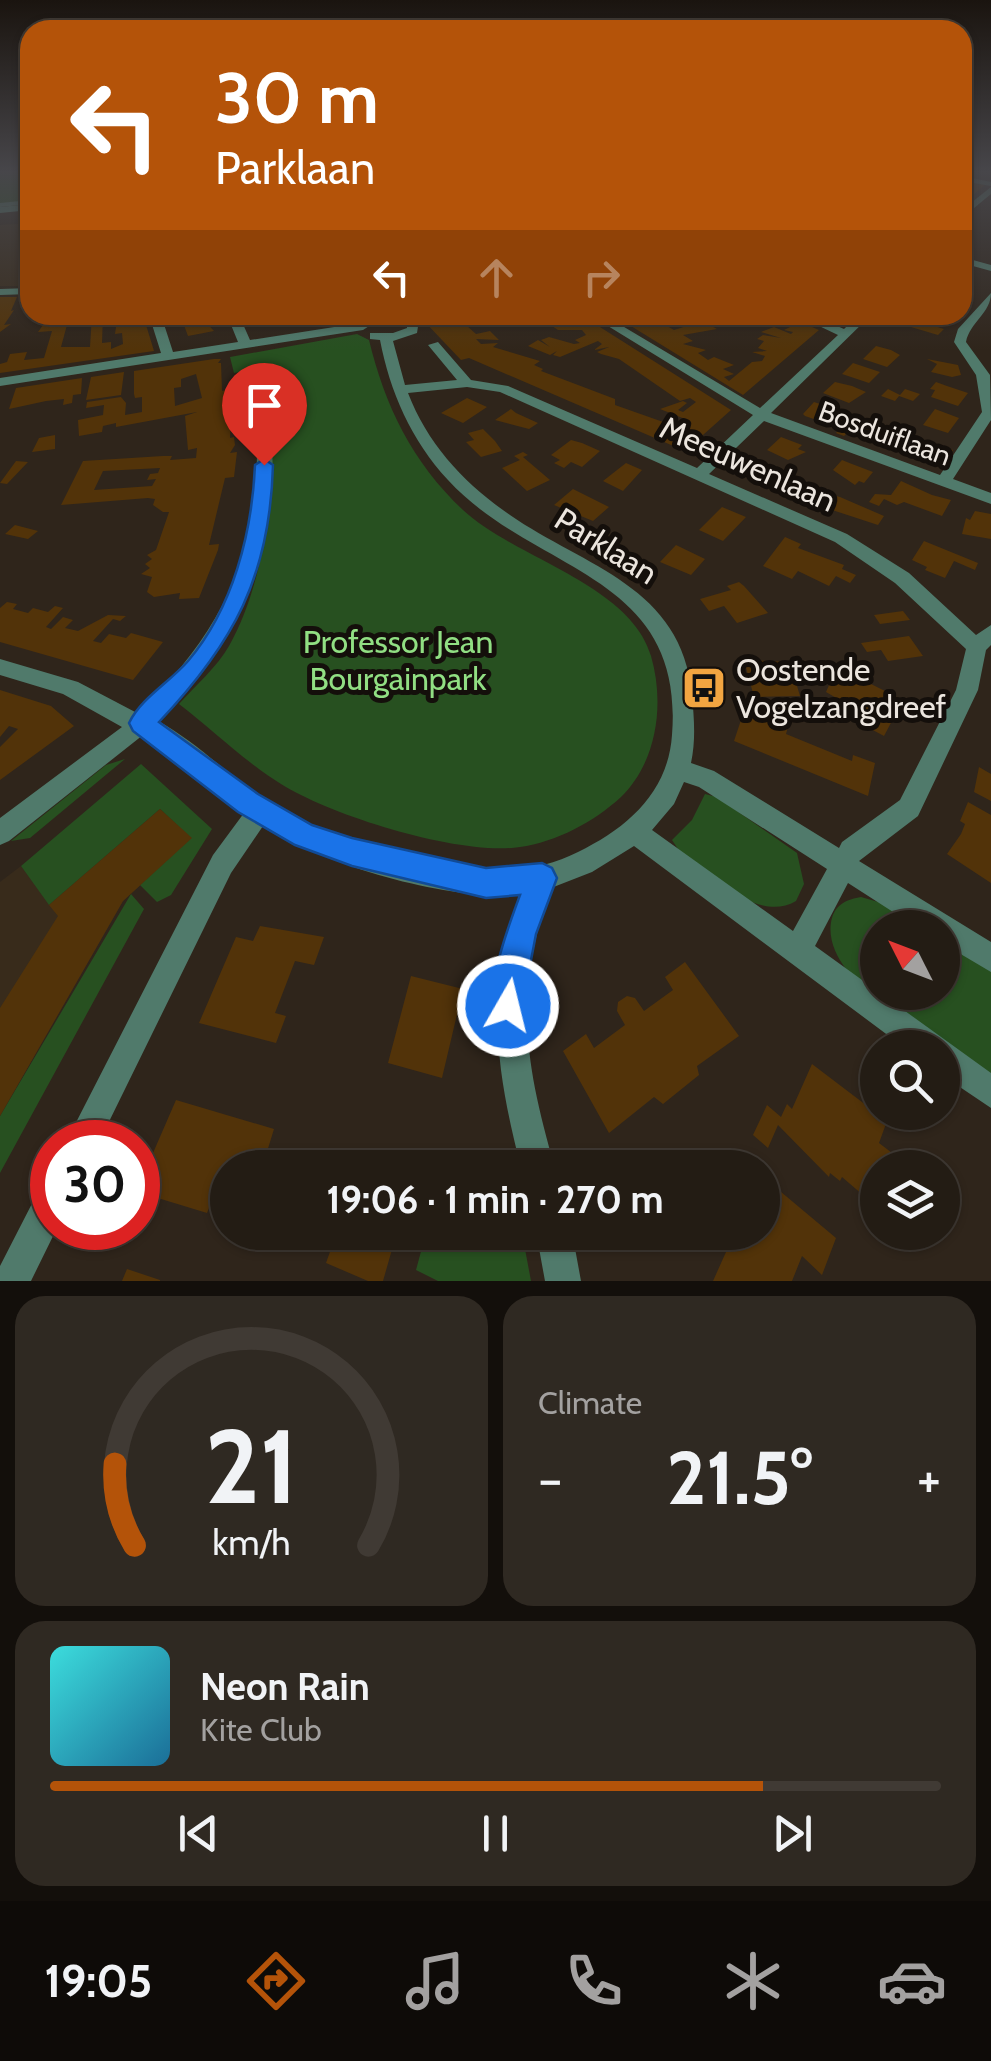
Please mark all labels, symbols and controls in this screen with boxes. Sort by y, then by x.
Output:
text: 30 m [215,55,379,141]
icon: left [50,60,180,190]
text: Parklaan [215,141,375,195]
icon: left [364,250,419,305]
icon: ahead [469,250,524,305]
icon: right [574,250,629,305]
pin [222,363,307,466]
icon: arrive [237,378,292,433]
street label: Bosduiflaan [814,393,956,473]
street label: Meeuwenlaan [654,407,842,520]
street label: Parklaan [548,499,665,592]
park label: Professor Jean Bourgainpark [303,622,493,698]
place label: Oostende Vogelzangdreef [736,650,947,726]
bus stop icon: Oostende Vogelzangdreef [681,665,727,711]
north arrow [860,910,960,1010]
map controls [860,910,960,1250]
position arrow [456,954,560,1058]
button: search [860,1030,960,1130]
speed limit sign: 30 [30,1120,160,1250]
button: layers [860,1150,960,1250]
text: 19:06 · 1 min · 270 m [326,1176,664,1223]
text: Climate [538,1383,642,1422]
text: 21 [205,1403,298,1529]
text: 21.5° [667,1432,812,1523]
text: − [538,1445,562,1512]
text: + [917,1445,941,1512]
text: km/h [212,1521,291,1564]
text: Neon Rain [200,1663,370,1710]
text: Kite Club [200,1710,322,1749]
icon: previous [171,1806,226,1861]
icon: pause [468,1806,523,1861]
icon: next [765,1806,820,1861]
icon: directions [241,1946,311,2016]
icon: music [400,1946,470,2016]
icon: phone [559,1946,629,2016]
icon: climate [718,1946,788,2016]
icon: car [877,1946,947,2016]
text: 19:05 [44,1954,152,2008]

